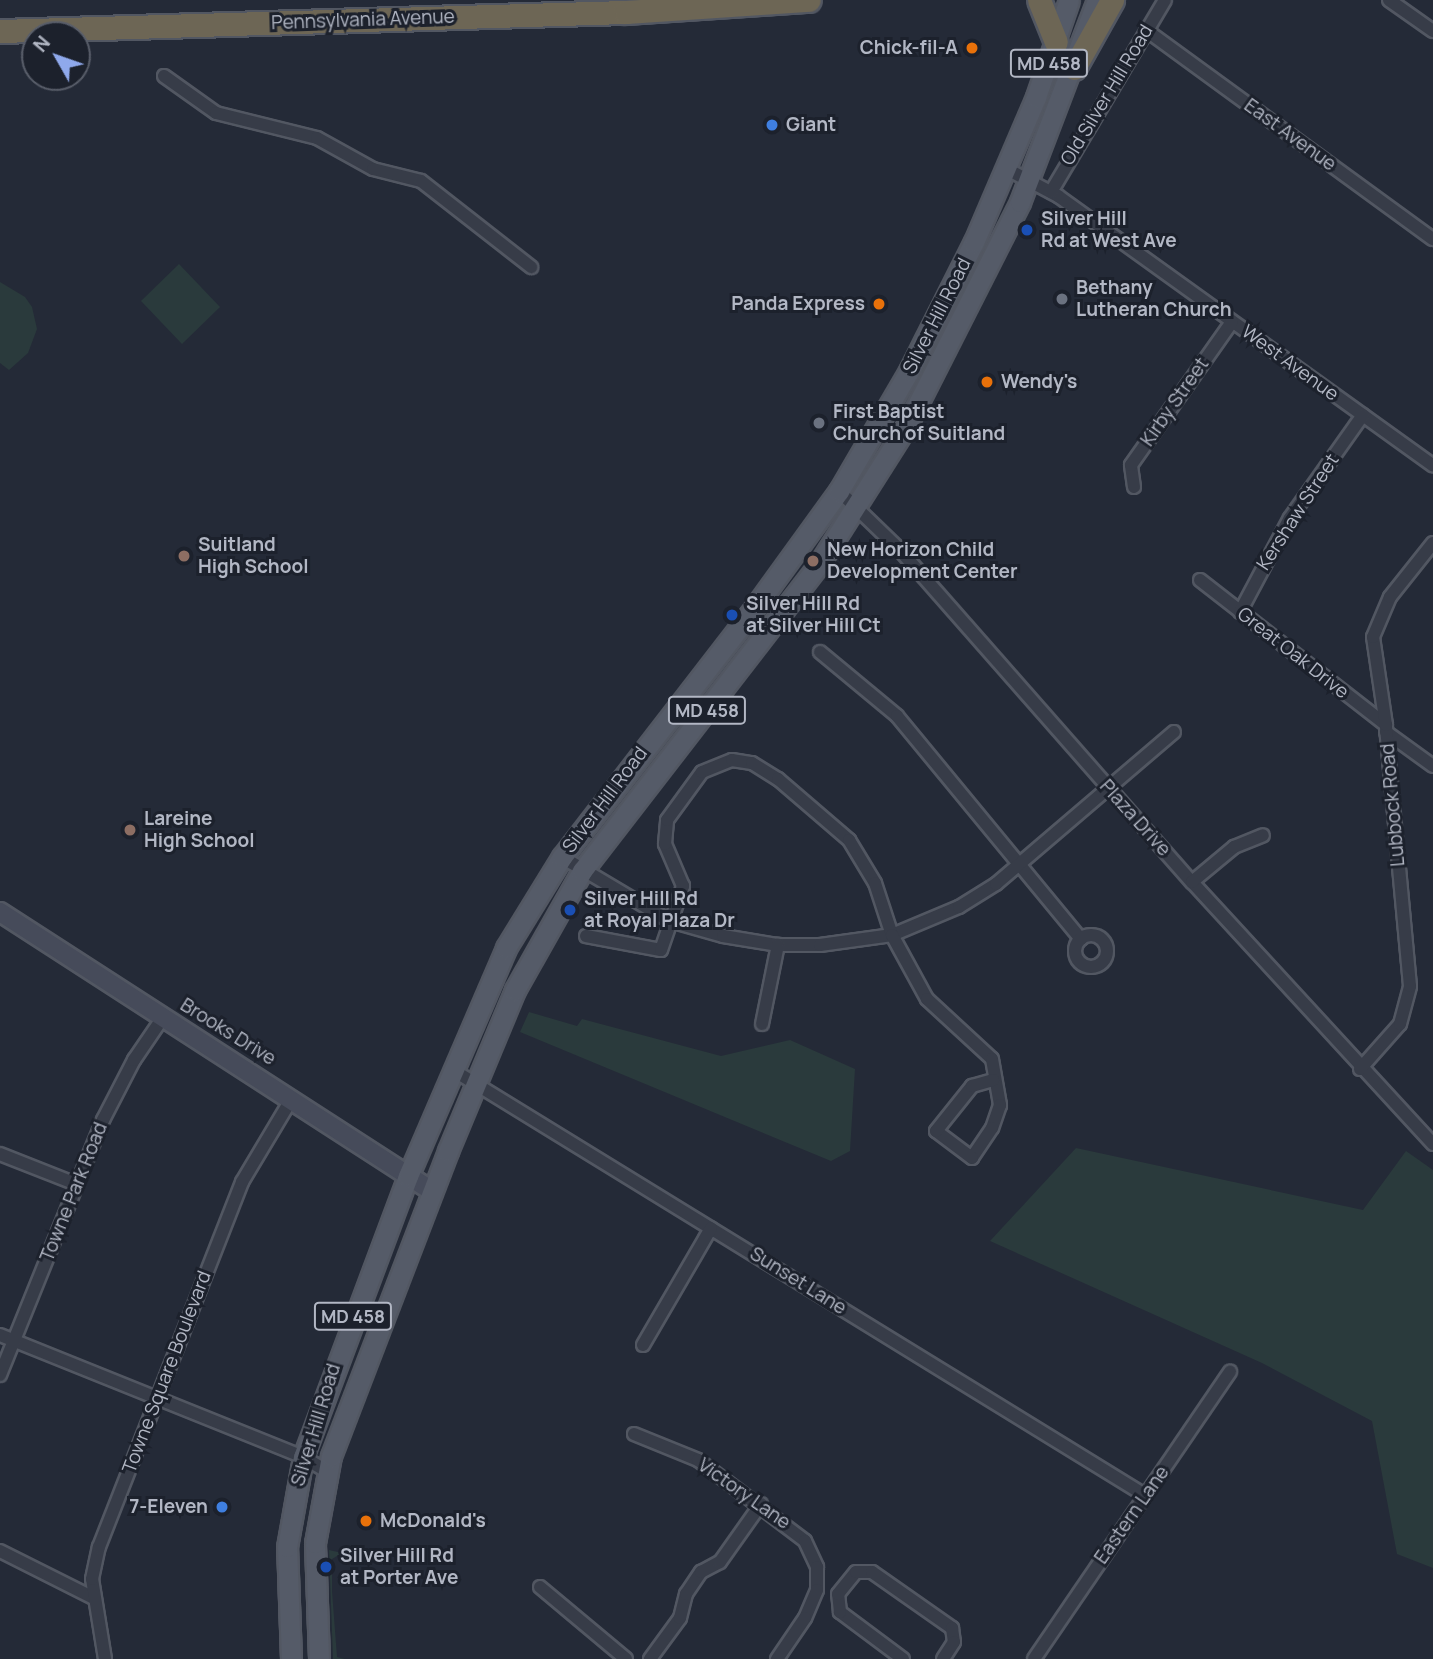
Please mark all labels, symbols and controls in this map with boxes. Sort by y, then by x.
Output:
street label: Pennsylvania Avenue [271,5,455,35]
north arrow [21,21,91,91]
street label: Old Silver Hill Road [1056,21,1158,169]
text: N [27,30,56,57]
place label: Chick-fil-A [860,37,958,59]
marker: Chick-fil-A [964,40,980,56]
road number: MD 458 [1009,48,1089,78]
street label: East Avenue [1240,94,1340,176]
place label: Giant [786,114,836,136]
marker: Giant [764,117,780,133]
place label: Silver Hill Rd at West Ave [1041,208,1177,252]
marker: Silver Hill Rd at West Ave [1019,222,1035,238]
street label: Silver Hill Road [898,254,976,378]
place label: Bethany Lutheran Church [1076,277,1232,321]
marker: Bethany Lutheran Church [1054,291,1070,307]
place label: Panda Express [731,293,865,315]
marker: Panda Express [871,296,887,312]
street label: West Avenue [1237,320,1343,406]
street label: Kirby Street [1136,353,1214,451]
place label: Wendy's [1001,371,1077,393]
marker: Wendy's [979,374,995,390]
place label: First Baptist Church of Suitland [833,401,1005,445]
marker: First Baptist Church of Suitland [811,415,827,431]
street label: Kershaw Street [1252,450,1344,574]
place label: Suitland High School [198,534,309,578]
place label: New Horizon Child Development Center [827,539,1017,583]
marker: Suitland High School [176,548,192,564]
marker: New Horizon Child Development Center [805,553,821,569]
place label: Silver Hill Rd at Silver Hill Ct [746,593,881,637]
street label: Great Oak Drive [1233,602,1353,704]
marker: Silver Hill Rd at Silver Hill Ct [724,607,740,623]
road number: MD 458 [667,696,747,724]
street label: Lubbock Road [1376,742,1410,868]
street label: Silver Hill Road [558,743,652,857]
street label: Plaza Drive [1095,775,1175,861]
place label: Lareine High School [144,808,255,852]
marker: Lareine High School [122,822,138,838]
place label: Silver Hill Rd at Royal Plaza Dr [584,888,735,932]
marker: Silver Hill Rd at Royal Plaza Dr [562,902,578,918]
street label: Brooks Drive [176,994,280,1070]
street label: Towne Park Road [36,1119,112,1265]
street label: Sunset Lane [746,1242,850,1320]
street label: Towne Square Boulevard [118,1268,216,1476]
road number: MD 458 [313,1302,393,1330]
street label: Silver Hill Road [287,1361,345,1489]
street label: Victory Lane [693,1454,795,1534]
street label: Eastern Lane [1090,1462,1174,1568]
place label: 7-Eleven [129,1496,208,1518]
marker: 7-Eleven [214,1499,230,1515]
place label: McDonald's [380,1510,486,1532]
marker: McDonald's [358,1513,374,1529]
place label: Silver Hill Rd at Porter Ave [340,1545,458,1589]
marker: Silver Hill Rd at Porter Ave [318,1559,334,1575]

